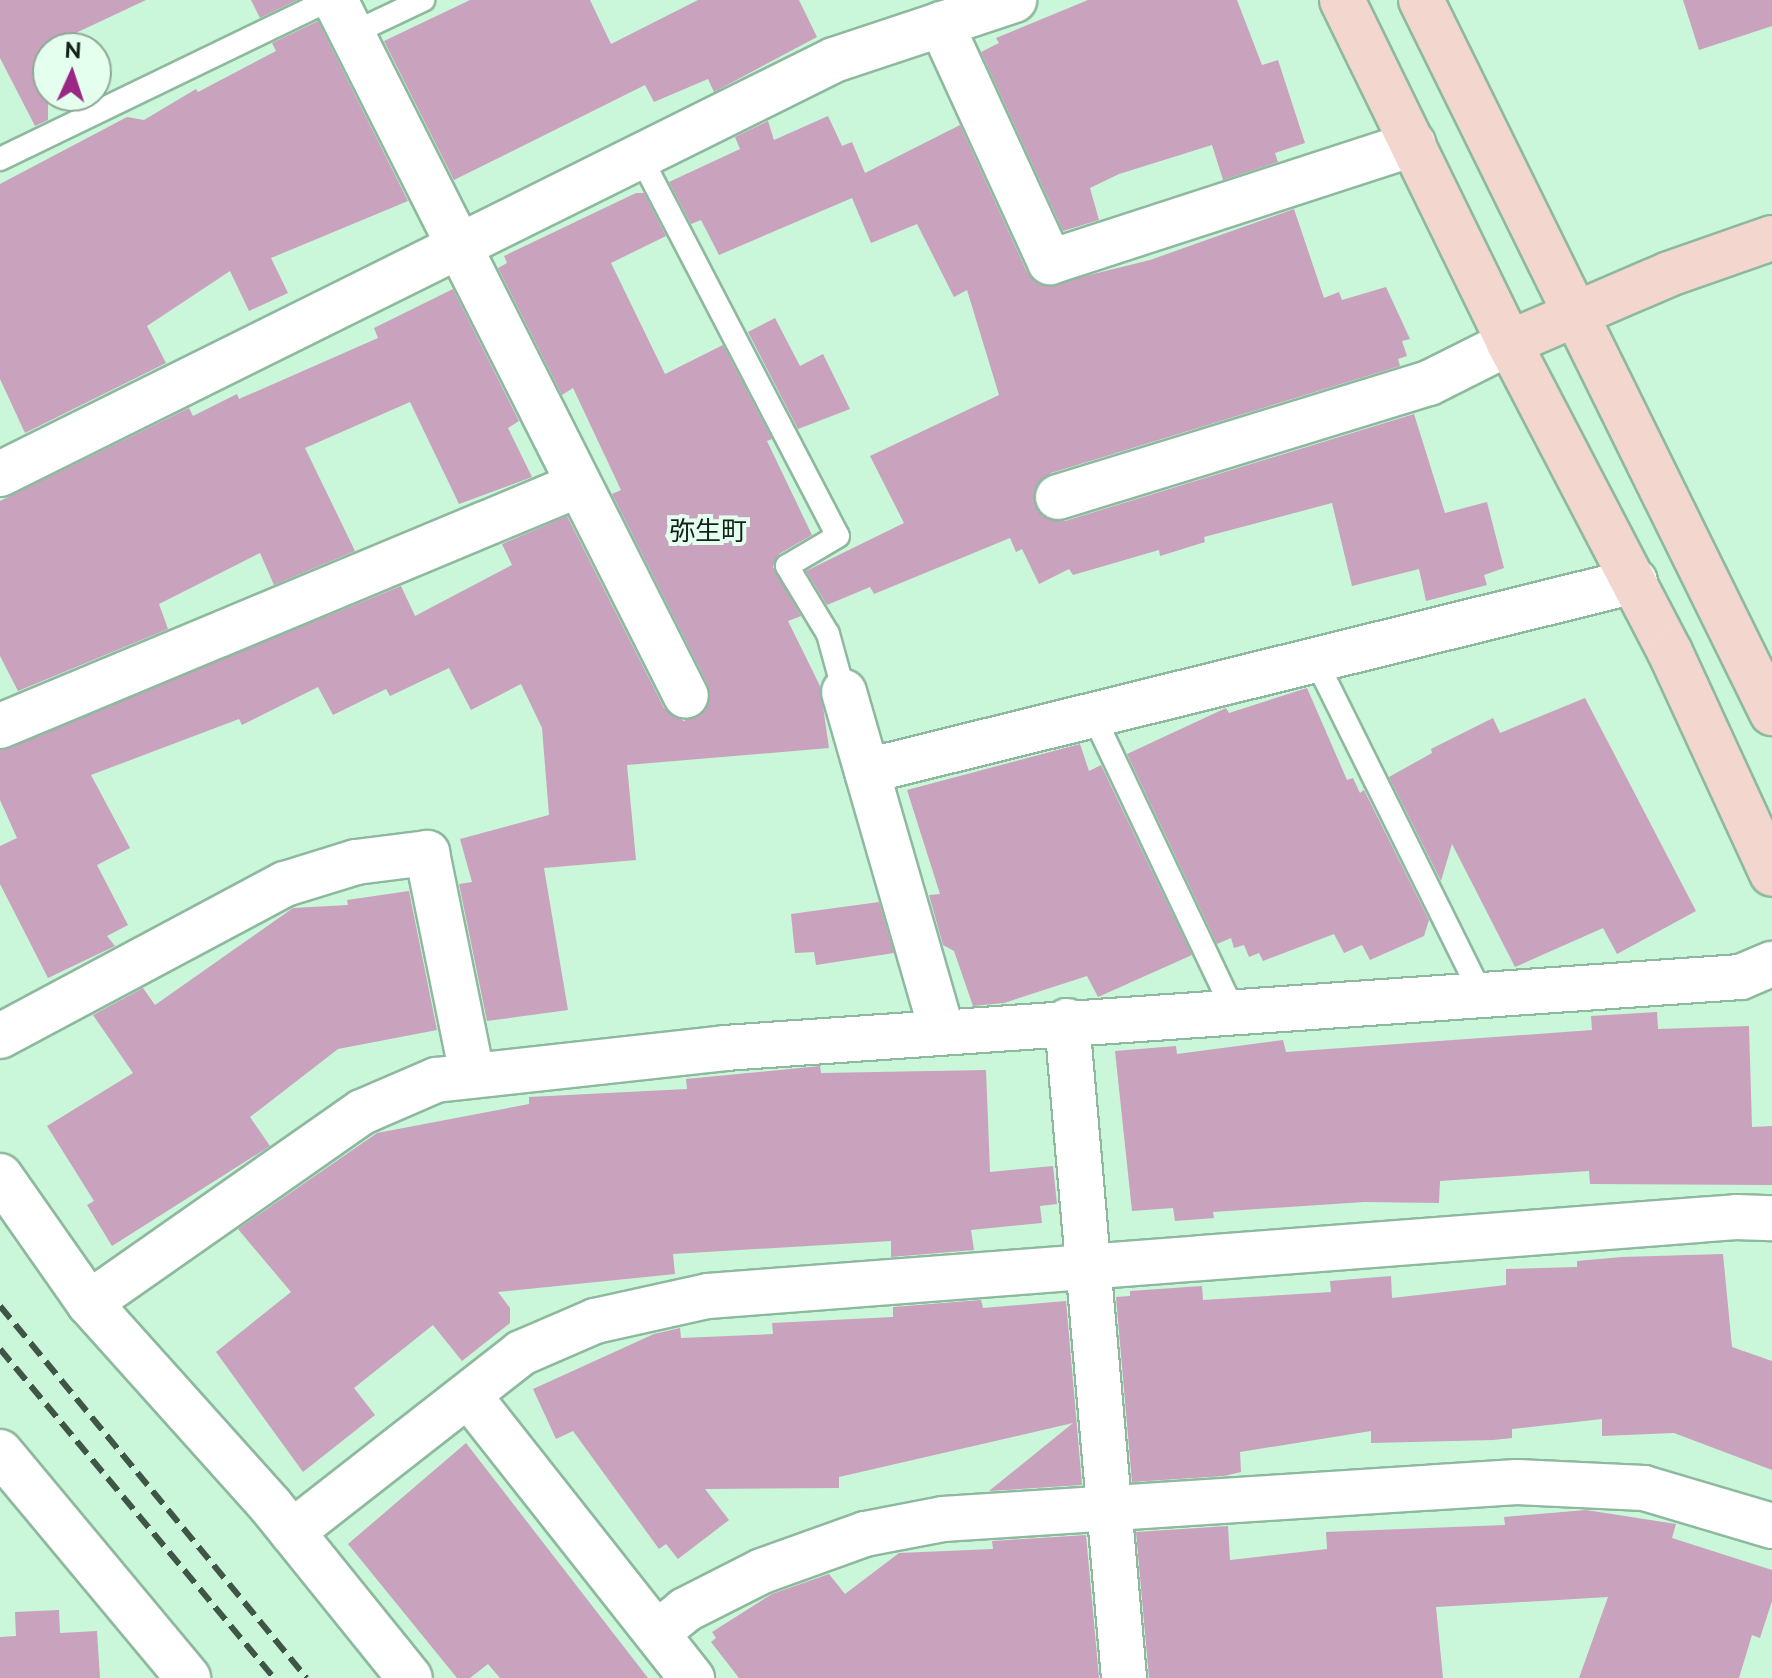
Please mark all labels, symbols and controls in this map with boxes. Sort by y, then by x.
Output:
north arrow [32,32,112,112]
text: N [64,37,82,63]
district label: 弥生町 [669,516,747,548]

